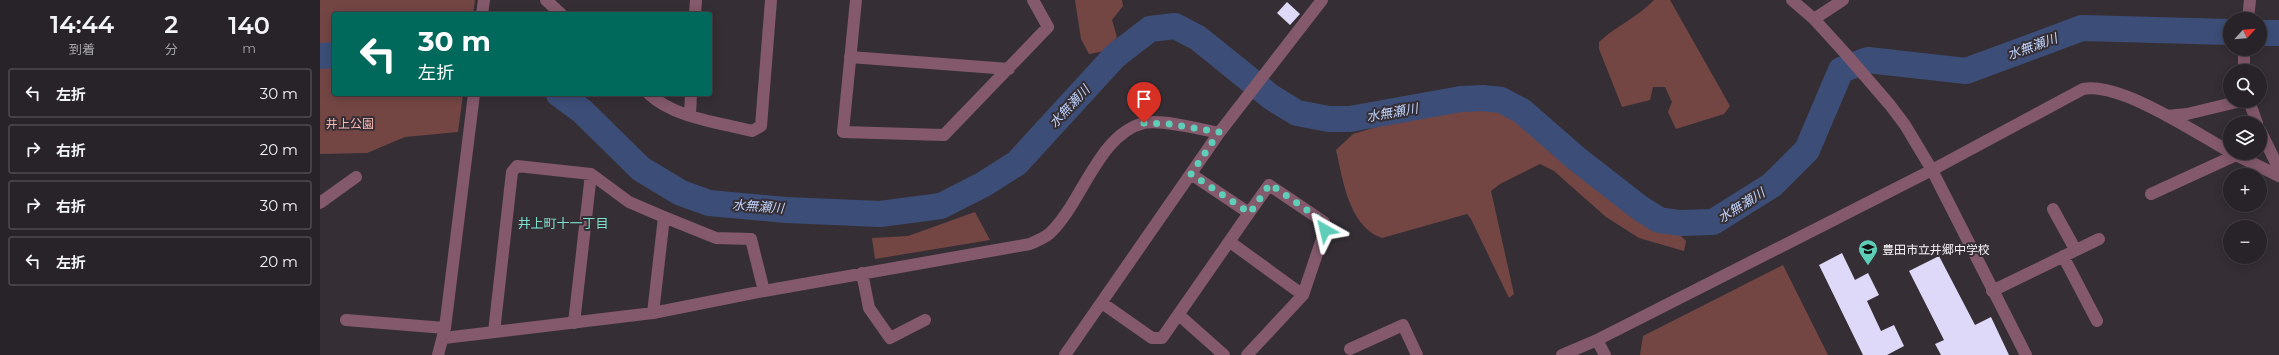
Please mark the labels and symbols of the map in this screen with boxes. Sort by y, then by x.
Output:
north arrow [2223,12,2267,56]
water label: 水無瀬川 [2005,29,2061,62]
water label: 水無瀬川 [1045,80,1094,130]
pin [1127,82,1161,123]
water label: 水無瀬川 [1365,99,1421,124]
park label: 井上公園 [326,116,374,131]
water label: 水無瀬川 [1715,183,1769,226]
water label: 水無瀬川 [731,196,786,216]
position arrow [1304,209,1346,251]
district label: 井上町十一丁目 [517,215,609,231]
school or university icon: 豊田市立井郷中学校 [1857,238,1879,266]
place label: 豊田市立井郷中学校 [1882,242,1990,257]

